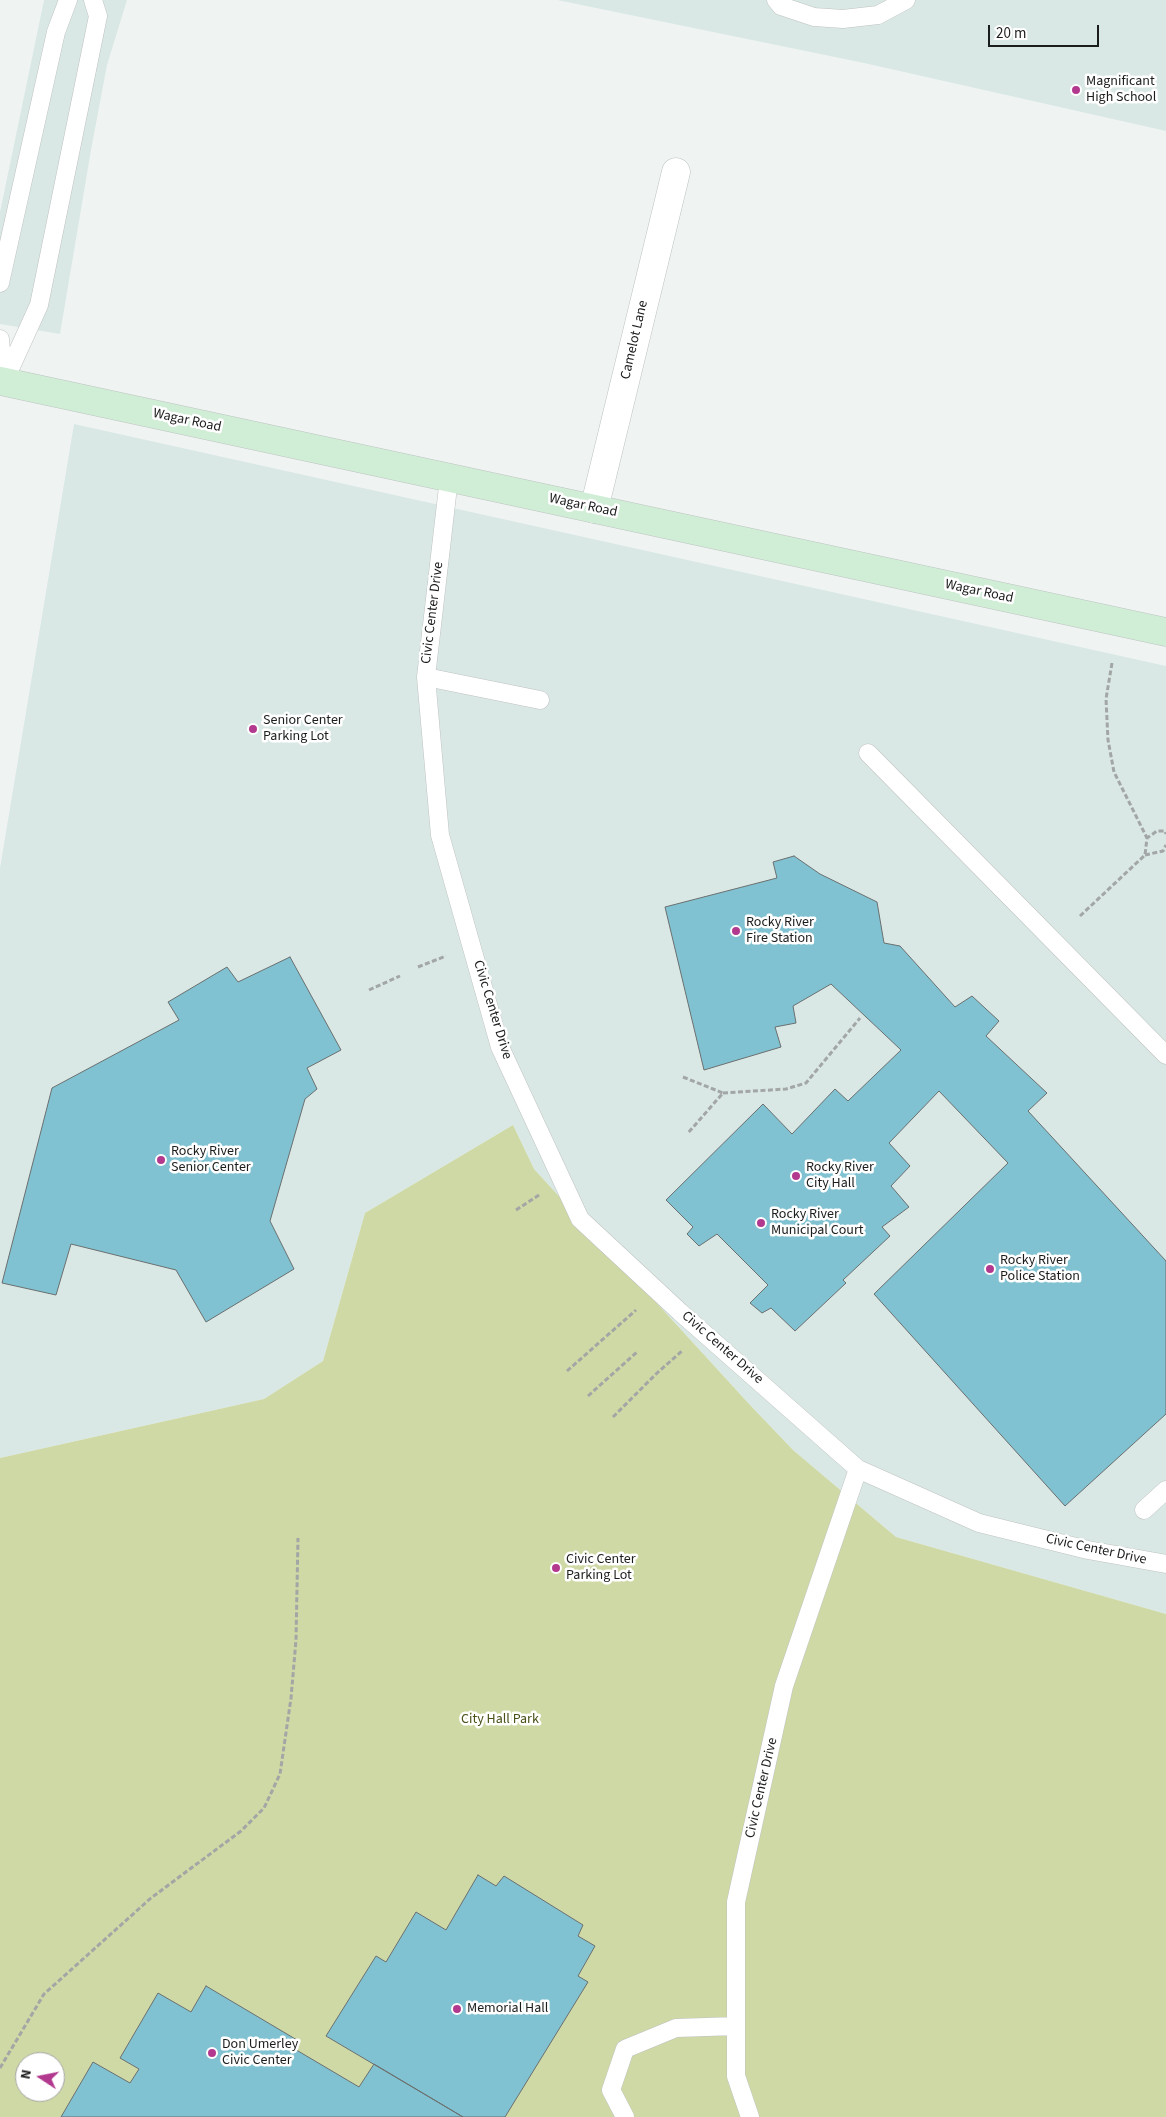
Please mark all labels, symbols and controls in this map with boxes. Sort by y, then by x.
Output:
scale bar [991,15,1102,47]
text: 20 m [996,23,1026,44]
place label: Magnificant High School [1086,74,1156,106]
marker: Magnificant High School [1070,84,1082,96]
street label: Camelot Lane [618,299,652,381]
street label: Wagar Road [151,406,223,436]
street label: Wagar Road [547,491,619,521]
street label: Civic Center Drive [418,561,448,665]
street label: Wagar Road [943,577,1015,607]
place label: Senior Center Parking Lot [263,713,343,746]
marker: Senior Center Parking Lot [247,723,259,735]
place label: Rocky River Fire Station [746,915,814,948]
marker: Rocky River Fire Station [730,925,742,937]
street label: Civic Center Drive [469,958,515,1062]
place label: Rocky River Senior Center [171,1144,251,1176]
marker: Rocky River Senior Center [155,1154,167,1166]
place label: Rocky River City Hall [806,1160,874,1192]
marker: Rocky River City Hall [790,1170,802,1182]
place label: Rocky River Municipal Court [771,1207,864,1240]
marker: Rocky River Municipal Court [755,1217,767,1229]
place label: Rocky River Police Station [1000,1253,1080,1285]
marker: Rocky River Police Station [984,1263,996,1275]
street label: Civic Center Drive [678,1308,766,1388]
street label: Civic Center Drive [1044,1531,1148,1569]
place label: Civic Center Parking Lot [566,1552,636,1584]
marker: Civic Center Parking Lot [550,1562,562,1574]
park label: City Hall Park [461,1712,539,1728]
street label: Civic Center Drive [742,1736,782,1840]
place label: Memorial Hall [467,2001,548,2017]
marker: Memorial Hall [451,2003,463,2015]
place label: Don Umerley Civic Center [222,2037,298,2070]
marker: Don Umerley Civic Center [206,2047,218,2059]
north arrow [15,2052,65,2102]
text: N [16,2068,37,2081]

